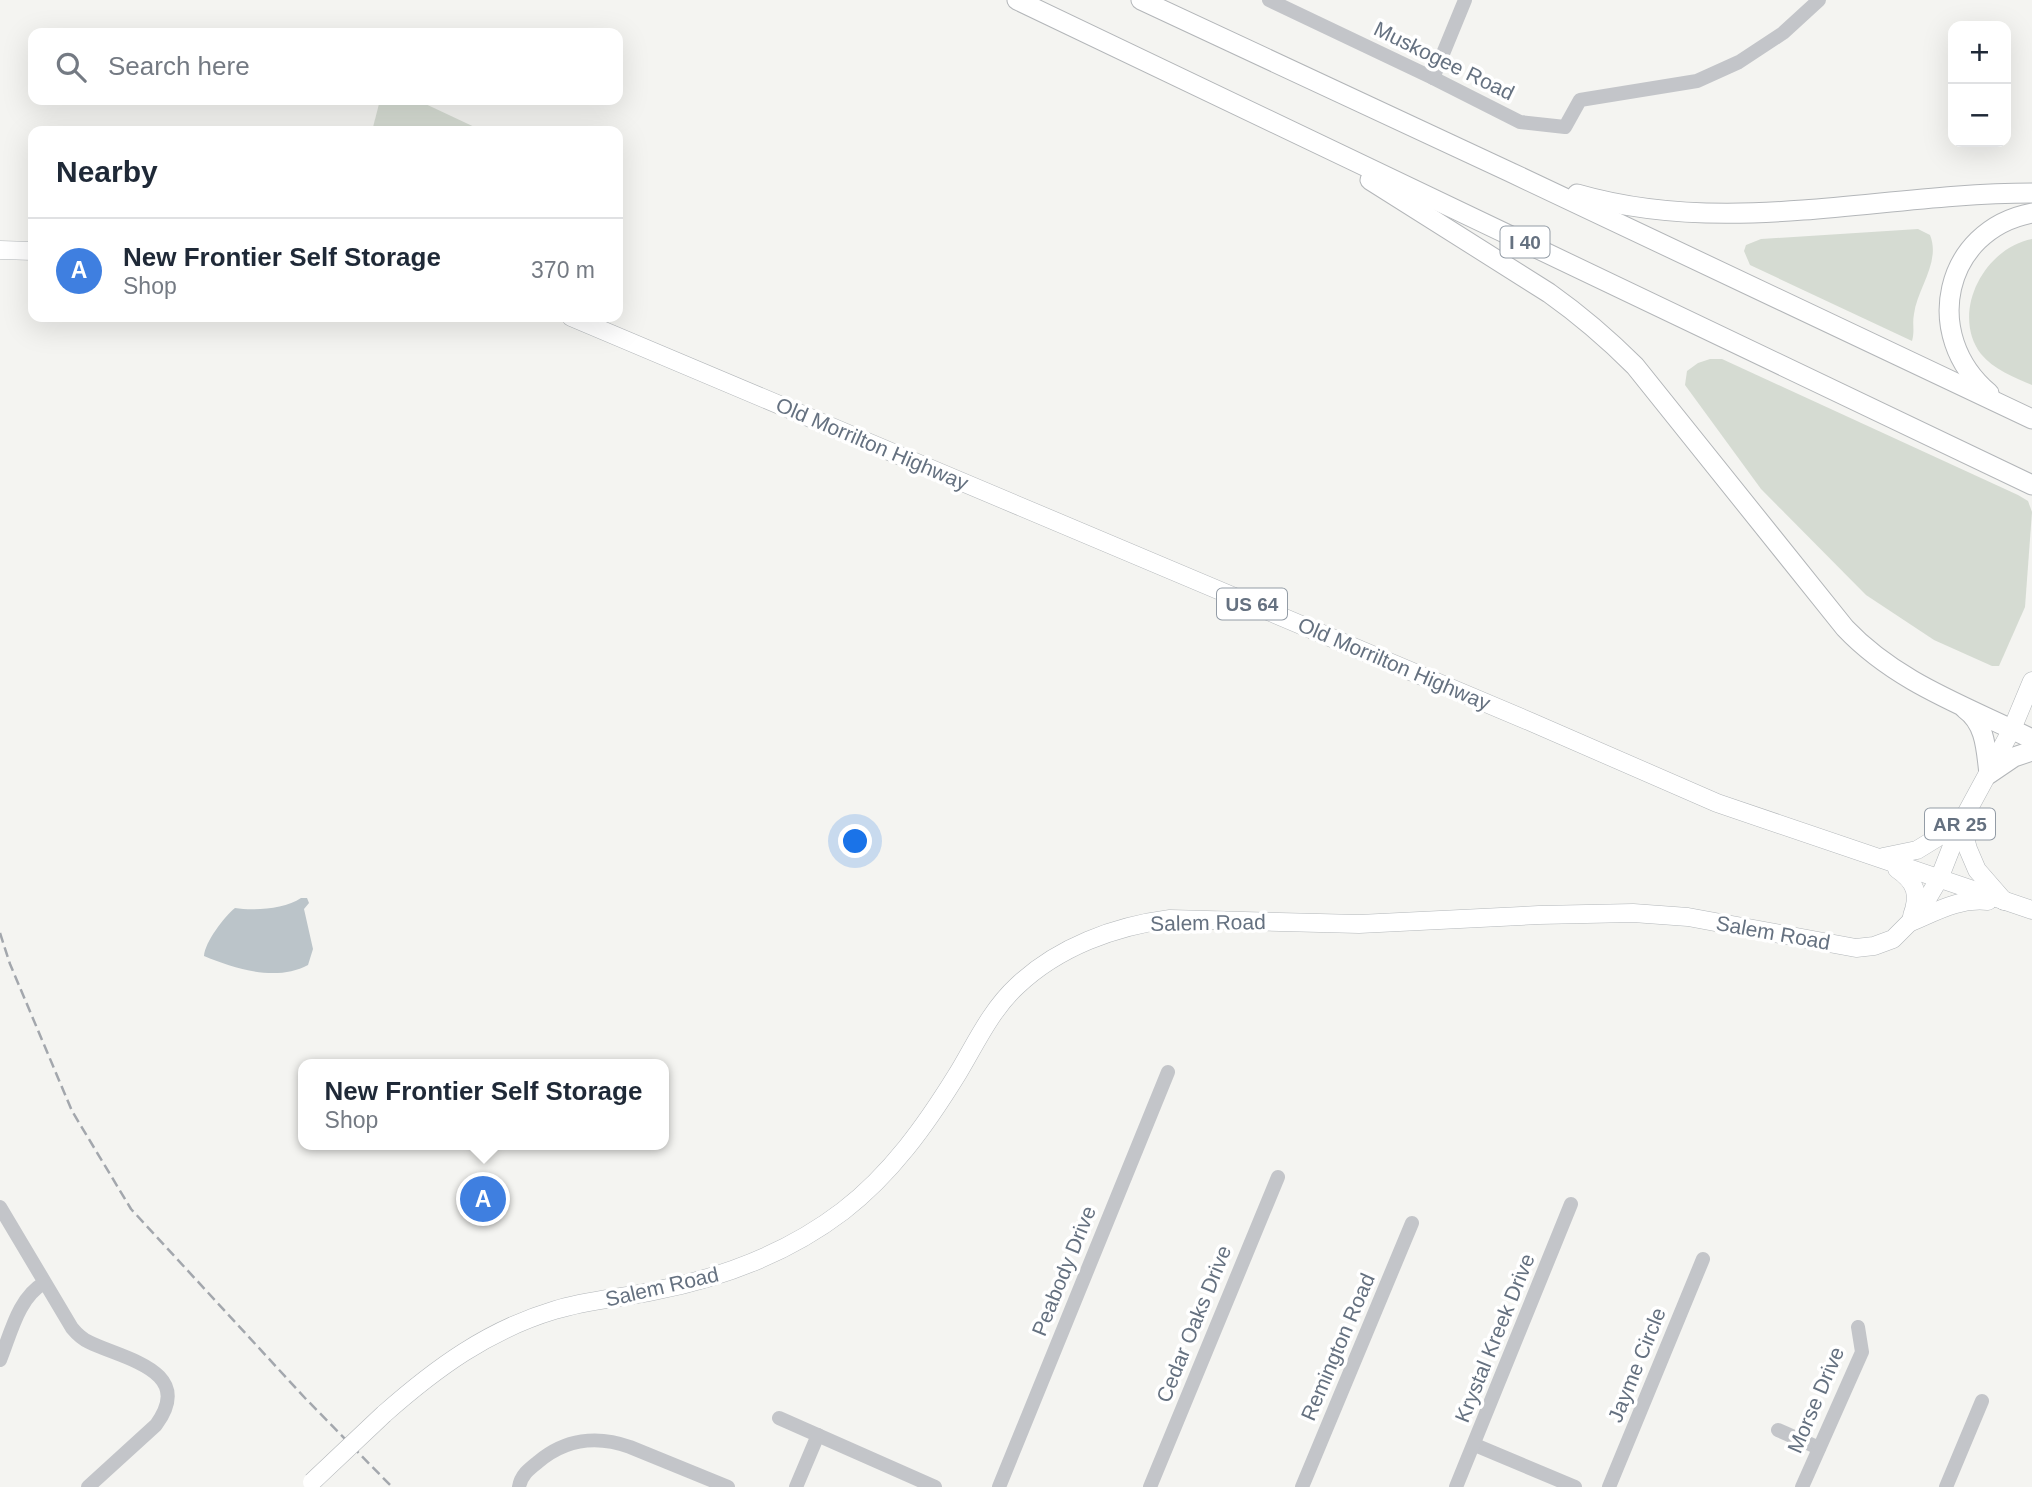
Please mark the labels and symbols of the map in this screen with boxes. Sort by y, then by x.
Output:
street label: Muskogee Road [1370,17,1518,104]
road number: I 40 [1500,226,1550,258]
street label: Old Morrilton Highway [773,393,972,495]
road number: US 64 [1217,589,1287,620]
street label: Old Morrilton Highway [1295,613,1494,715]
road number: AR 25 [1925,808,1995,839]
your location [838,824,872,858]
street label: Salem Road [1150,910,1266,935]
street label: Salem Road [1714,911,1832,954]
pin: A [460,1173,506,1225]
street label: Peabody Drive [1027,1203,1100,1339]
street label: Cedar Oaks Drive [1152,1242,1235,1405]
street label: Krystal Kreek Drive [1450,1250,1539,1425]
street label: Salem Road [603,1262,721,1311]
street label: Remington Road [1296,1270,1379,1424]
street label: Jayme Circle [1603,1304,1670,1425]
street label: Morse Drive [1783,1343,1848,1456]

